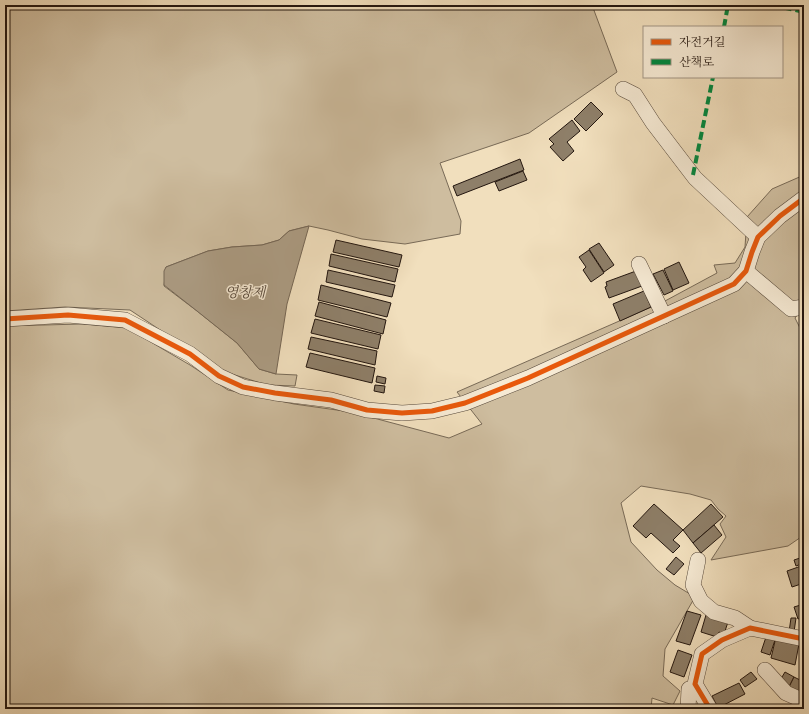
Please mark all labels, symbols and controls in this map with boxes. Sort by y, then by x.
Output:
legend [643,26,783,78]
text: 자전거길 [679,34,725,49]
text: 산책로 [679,54,714,69]
water label: 영창제 [225,283,267,301]

